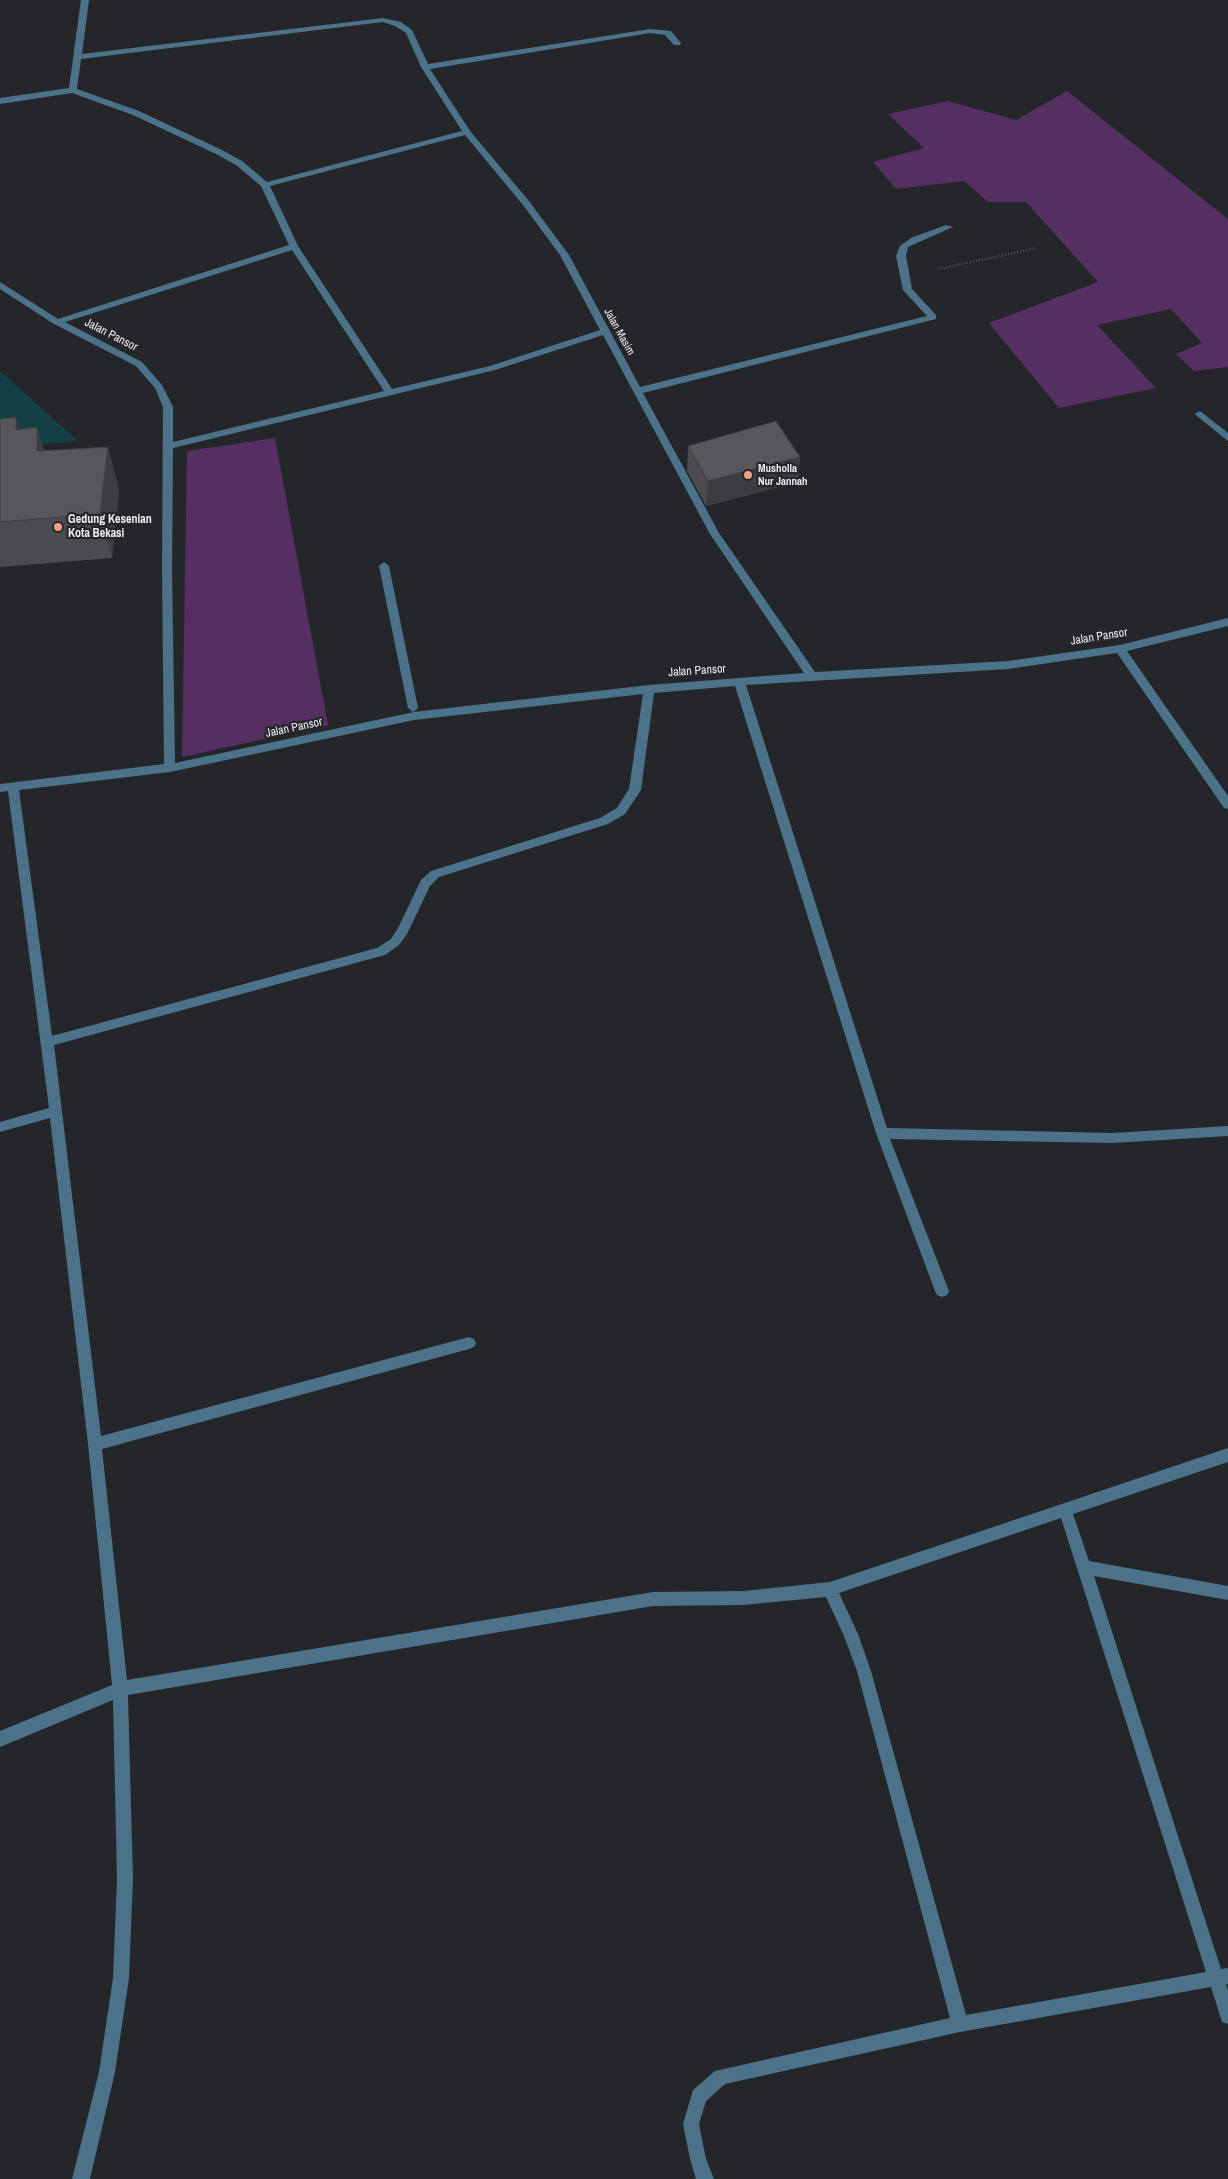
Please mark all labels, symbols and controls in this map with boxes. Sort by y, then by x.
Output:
street label: Jalan Masim [601,306,637,358]
street label: Jalan Pansor [82,316,140,354]
place label: Musholla Nur Jannah [758,462,808,488]
marker: Musholla Nur Jannah [742,469,754,481]
place label: Gedung Kesenian Kota Bekasi [68,513,152,541]
marker: Gedung Kesenian Kota Bekasi [52,521,64,533]
street label: Jalan Pansor [1070,625,1128,649]
street label: Jalan Pansor [668,662,726,680]
street label: Jalan Pansor [264,715,324,741]

